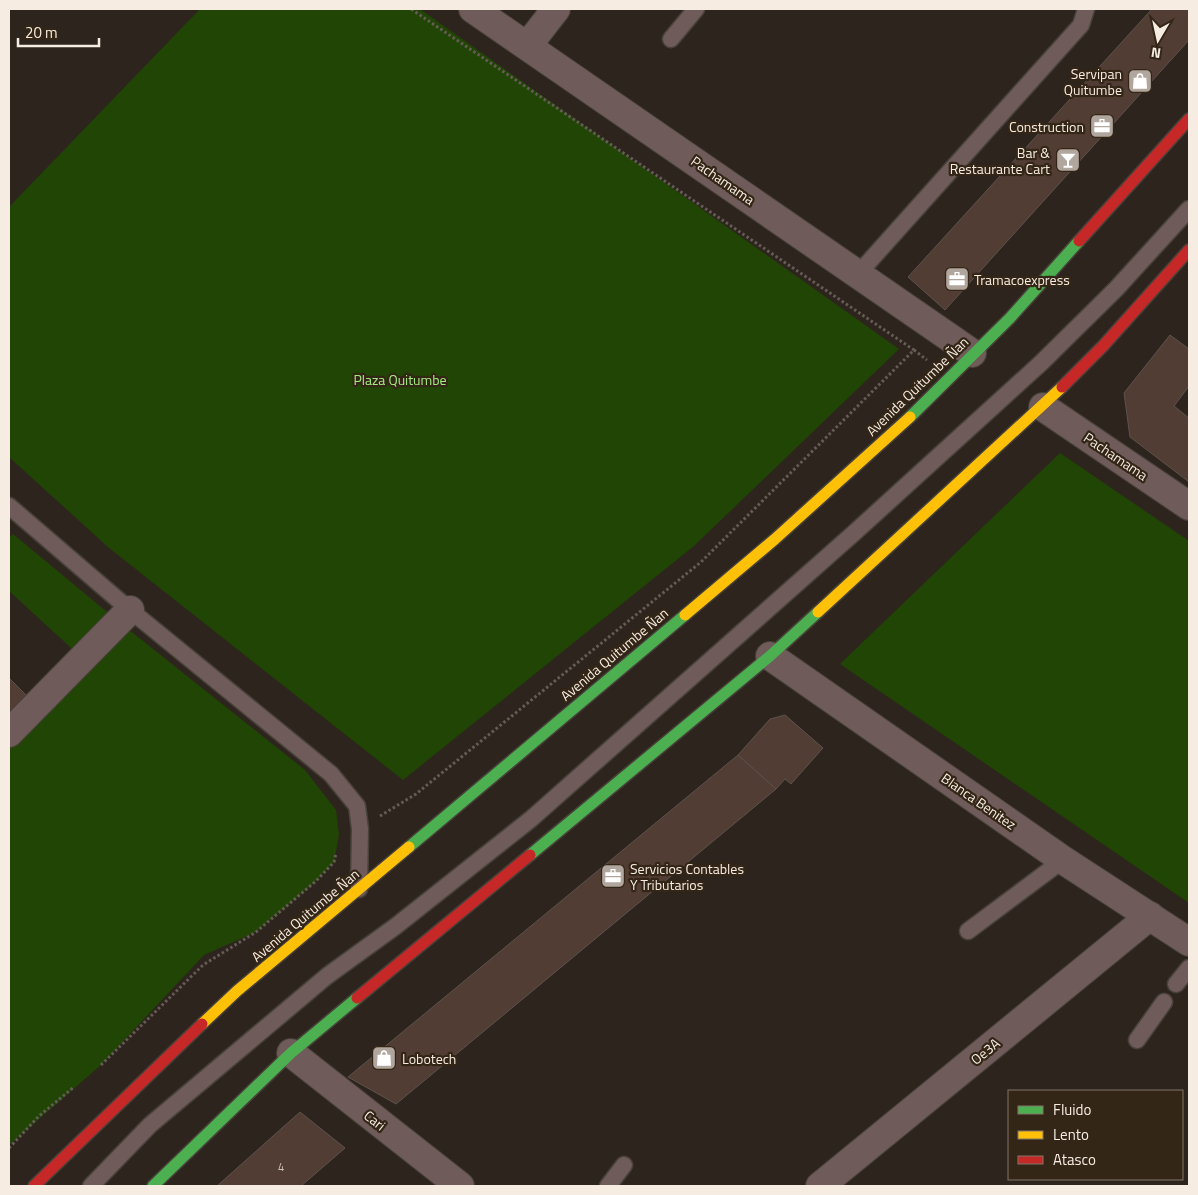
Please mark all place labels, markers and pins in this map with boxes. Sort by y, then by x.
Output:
place label: Servipan Quitumbe [1064,63,1122,100]
shop icon: Servipan Quitumbe [1127,68,1153,94]
office icon: Construction [1089,113,1115,139]
place label: Construction [1009,116,1084,137]
place label: Bar & Restaurante Cart [950,142,1050,179]
bar icon: Bar & Restaurante Cart [1055,147,1081,173]
office icon: Tramacoexpress [944,266,970,292]
place label: Tramacoexpress [974,269,1070,290]
place label: Servicios Contables Y Tributarios [630,858,744,895]
office icon: Servicios Contables Y Tributarios [600,863,626,889]
shop icon: Lobotech [371,1045,397,1071]
place label: Lobotech [402,1048,456,1069]

